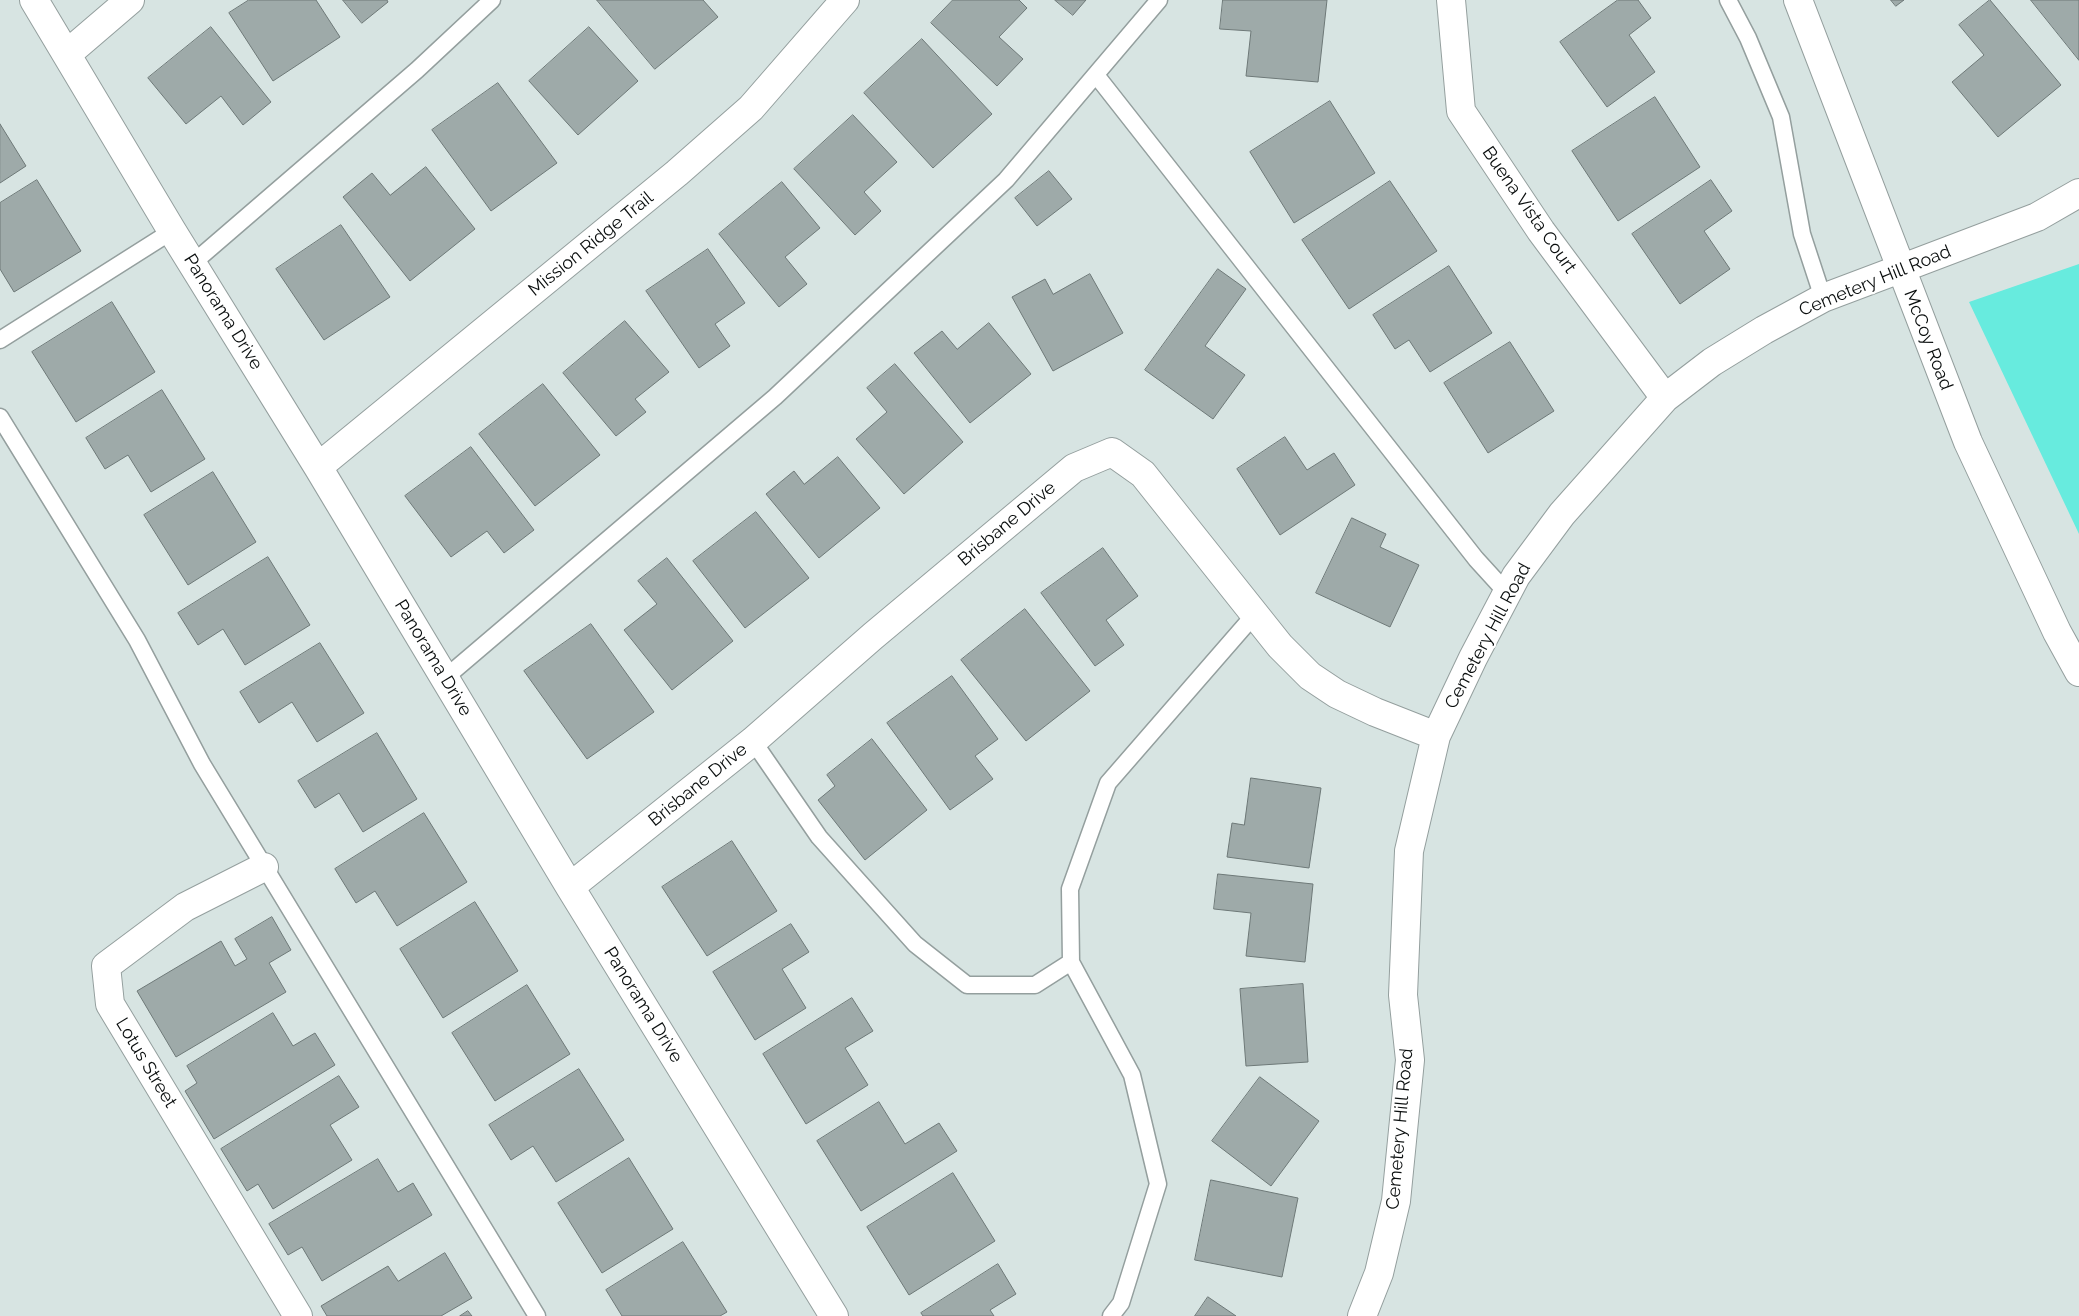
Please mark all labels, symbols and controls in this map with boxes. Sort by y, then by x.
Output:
street label: Buena Vista Court [1477,143,1581,277]
street label: Mission Ridge Trail [524,187,658,301]
street label: Cemetery Hill Road [1796,241,1954,321]
street label: Panorama Drive [179,250,267,374]
street label: McCoy Road [1899,287,1957,393]
street label: Brisbane Drive [954,477,1060,571]
street label: Cemetery Hill Road [1440,559,1536,713]
street label: Panorama Drive [390,596,476,720]
street label: Brisbane Drive [644,739,752,831]
street label: Panorama Drive [599,943,687,1067]
street label: Lotus Street [111,1014,181,1112]
street label: Cemetery Hill Road [1382,1047,1418,1211]

